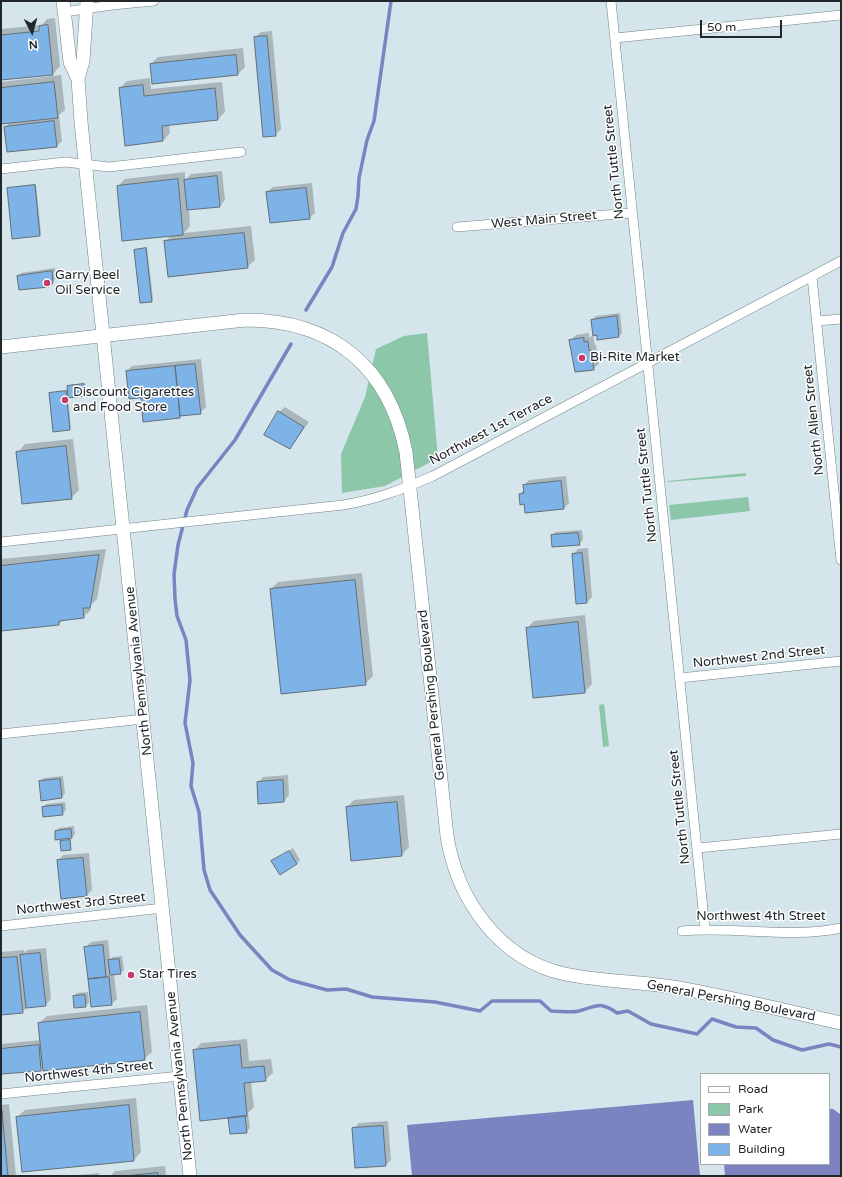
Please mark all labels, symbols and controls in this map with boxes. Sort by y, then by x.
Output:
north arrow [12,12,52,52]
scale bar [702,12,784,38]
text: 50 m [707,20,736,34]
text: N [28,38,38,51]
street label: North Tuttle Street [600,104,628,220]
street label: West Main Street [491,208,597,232]
place label: Garry Beel Oil Service [55,268,120,299]
marker: Garry Beel Oil Service [42,278,52,288]
place label: Bi-Rite Market [590,350,680,366]
marker: Bi-Rite Market [577,353,587,363]
street label: North Allen Street [800,364,828,476]
place label: Discount Cigarettes and Food Store [73,385,194,416]
street label: Northwest 1st Terrace [427,391,555,469]
marker: Discount Cigarettes and Food Store [60,395,70,405]
street label: North Tuttle Street [633,427,661,543]
street label: North Pennsylvania Avenue [122,586,156,756]
street label: General Pershing Boulevard [415,609,449,781]
street label: Northwest 2nd Street [692,642,826,672]
street label: North Tuttle Street [666,749,694,865]
street label: Northwest 3rd Street [16,889,146,919]
street label: Northwest 4th Street [696,909,826,925]
place label: Star Tires [139,967,197,983]
marker: Star Tires [126,970,136,980]
street label: General Pershing Boulevard [645,977,817,1025]
street label: North Pennsylvania Avenue [163,991,197,1161]
street label: Northwest 4th Street [24,1057,154,1087]
legend [700,1073,830,1165]
text: Road [738,1082,768,1096]
text: Park [738,1102,764,1116]
text: Water [738,1122,772,1136]
text: Building [738,1142,785,1156]

